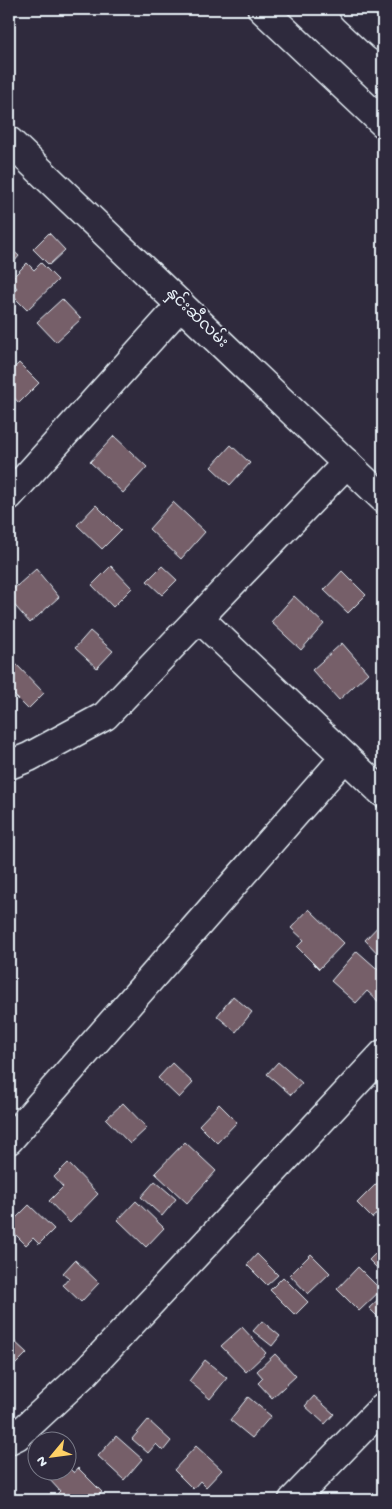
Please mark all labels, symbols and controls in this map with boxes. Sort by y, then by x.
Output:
street label: နှင်းဆီလမ်း [160,281,234,355]
north arrow [28,1432,78,1482]
text: N [33,1453,52,1469]

